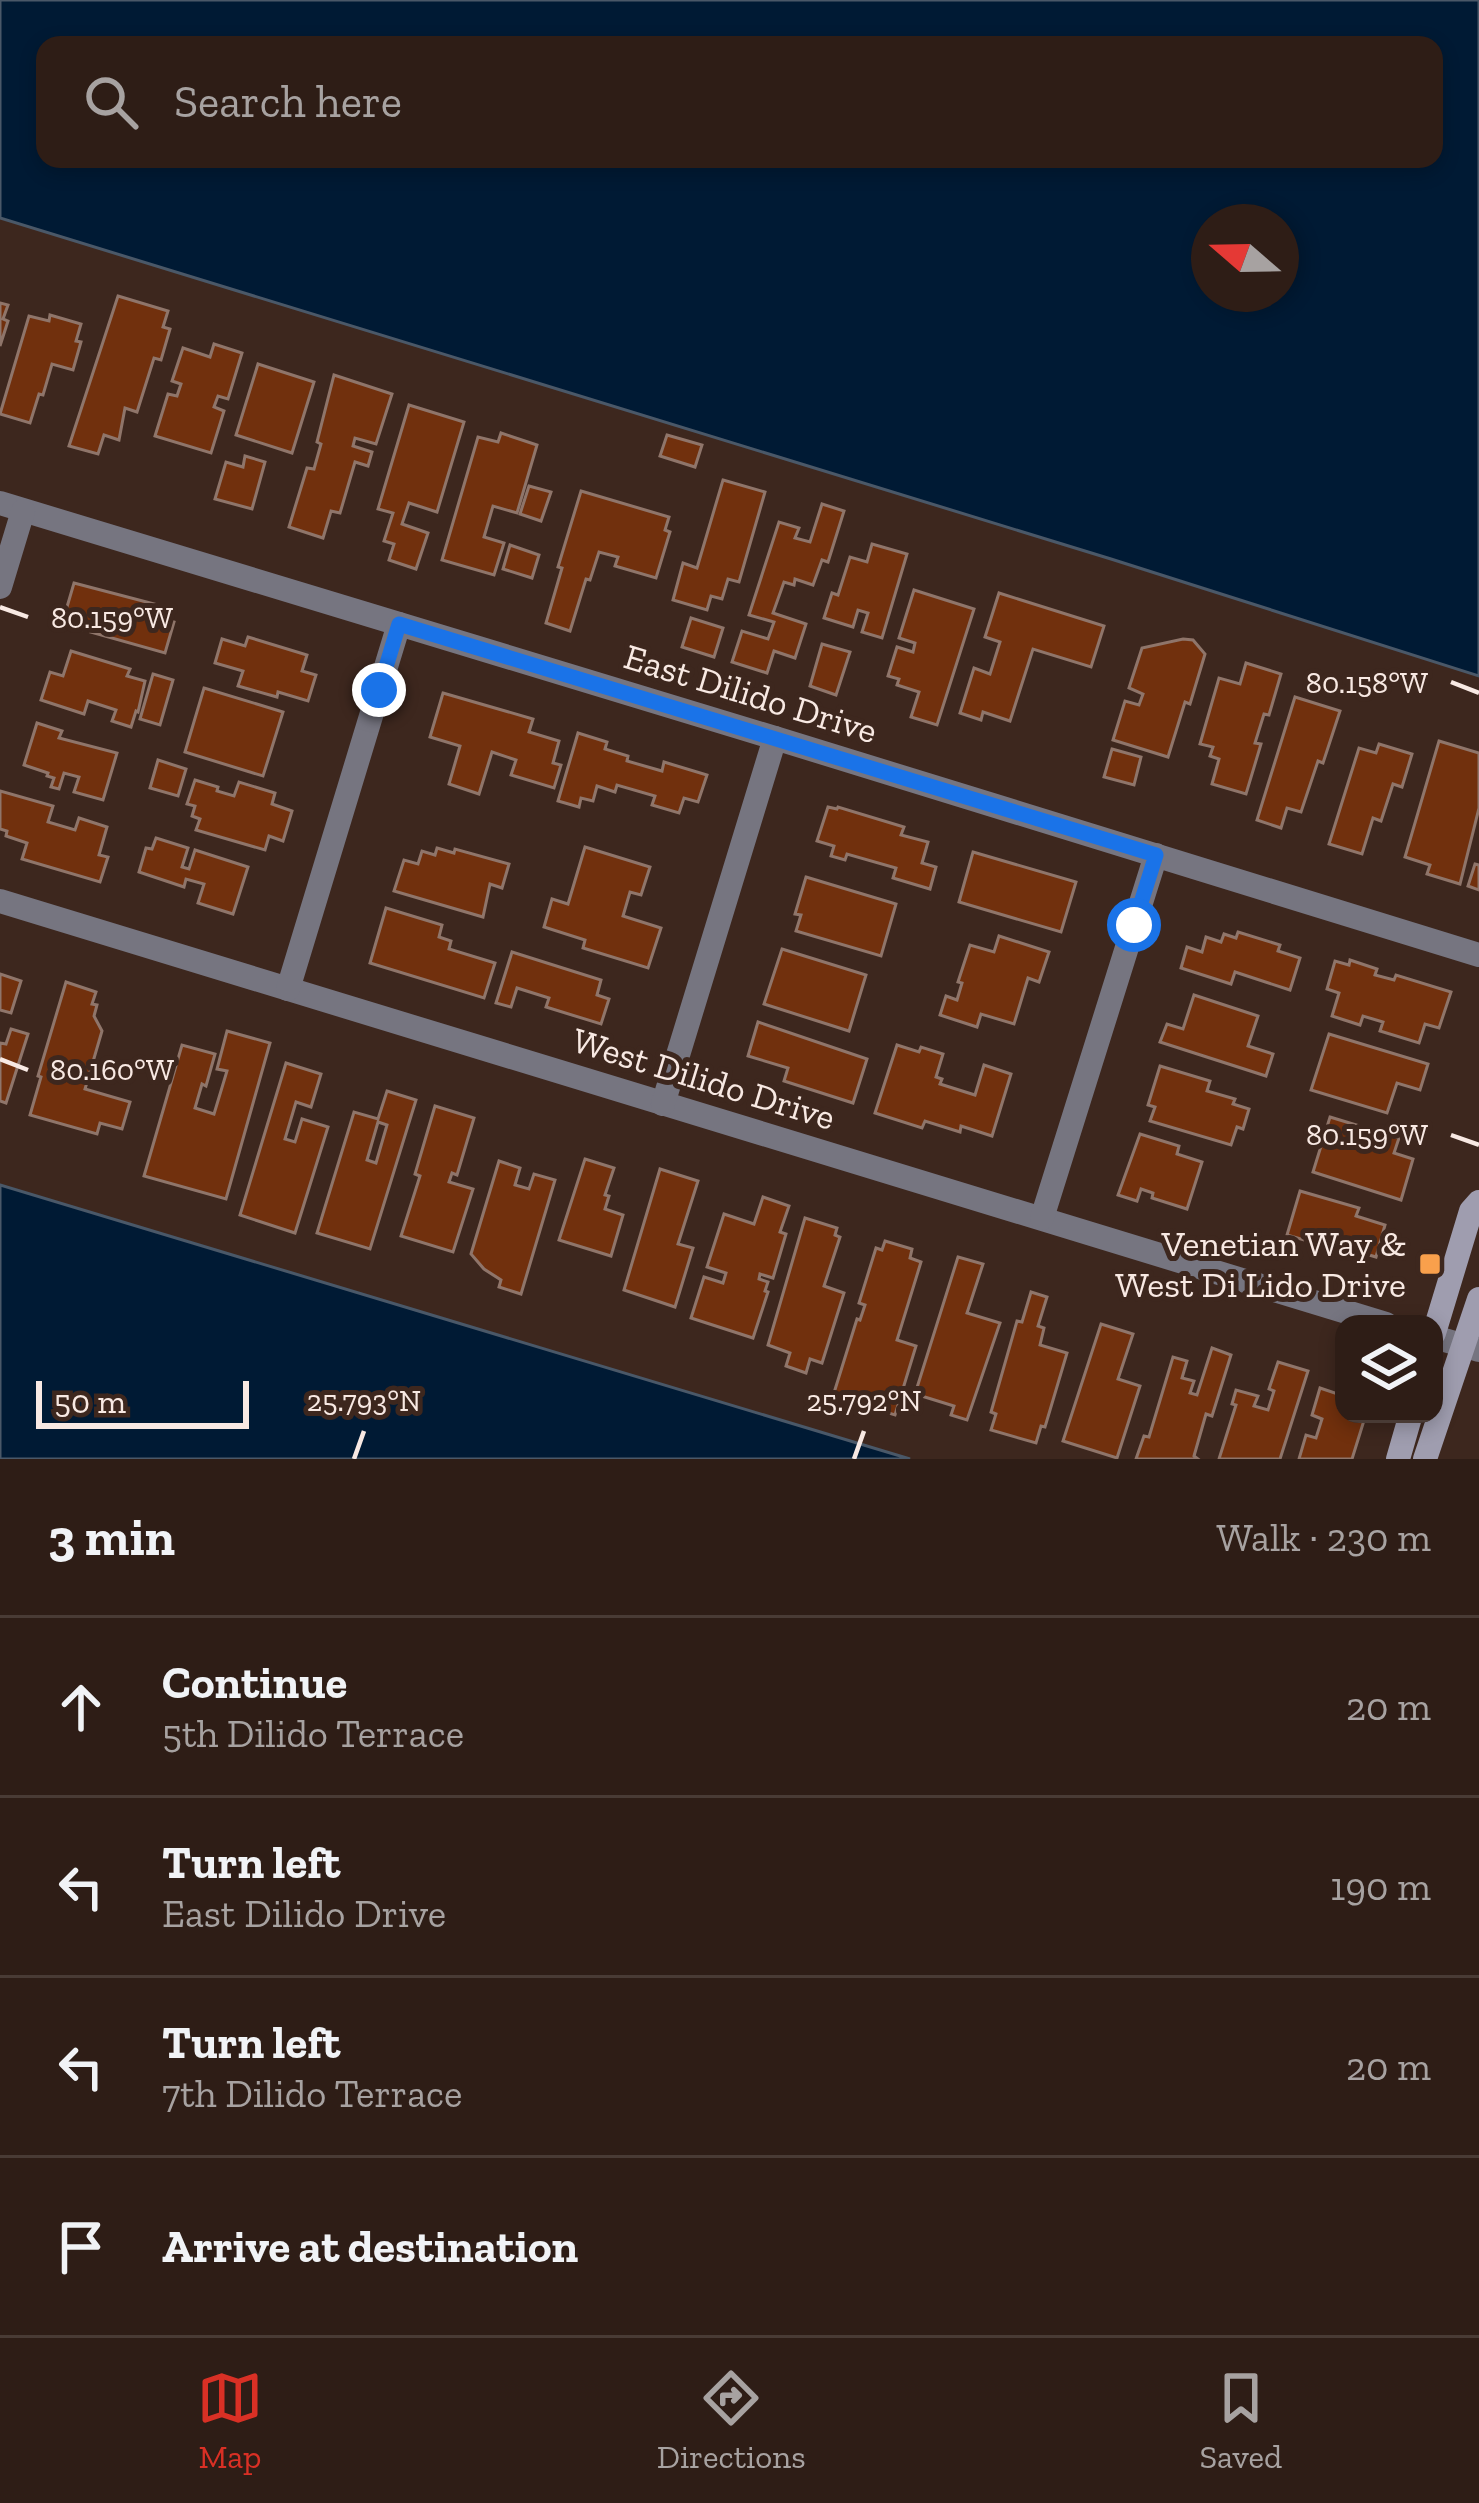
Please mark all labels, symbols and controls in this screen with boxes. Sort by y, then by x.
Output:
search box [36,36,1443,168]
icon: search [78,69,144,135]
text: Search here [174,75,402,129]
north arrow [1191,204,1299,312]
text: 80.159°W [51,600,173,636]
street label: East Dilido Drive [619,635,882,752]
route end [352,663,406,717]
text: 80.158°W [1306,665,1428,701]
route start [1107,898,1161,952]
street label: West Dilido Drive [567,1018,840,1139]
text: 80.160°W [50,1052,174,1088]
text: 80.159°W [1306,1117,1428,1153]
place label: Venetian Way & West Di Lido Drive [1115,1222,1406,1306]
marker: Venetian Way & West Di Lido Drive [1417,1251,1443,1277]
map controls [1335,1315,1443,1423]
button: layers [1335,1315,1443,1423]
scale bar [36,1375,249,1428]
text: 50 m [54,1382,126,1421]
text: 25.793°N [307,1383,421,1419]
text: 25.792°N [806,1383,922,1419]
text: 3 min [48,1507,175,1568]
text: Walk · 230 m [1216,1514,1431,1561]
text: Continue [162,1656,347,1710]
icon: ahead [48,1674,114,1740]
text: 20 m [1346,1683,1431,1730]
text: 5th Dilido Terrace [162,1710,464,1757]
text: Turn left [162,1836,340,1890]
icon: left [48,1854,114,1920]
text: 190 m [1330,1863,1431,1910]
text: East Dilido Drive [162,1890,446,1937]
text: Turn left [162,2016,340,2070]
icon: left [48,2034,114,2100]
text: 20 m [1346,2043,1431,2090]
text: 7th Dilido Terrace [162,2070,462,2117]
icon: arrive [48,2214,114,2280]
text: Arrive at destination [162,2220,578,2274]
tab: Map [197,2365,263,2476]
tab: Directions [657,2365,806,2476]
tab: Saved [1199,2365,1282,2476]

